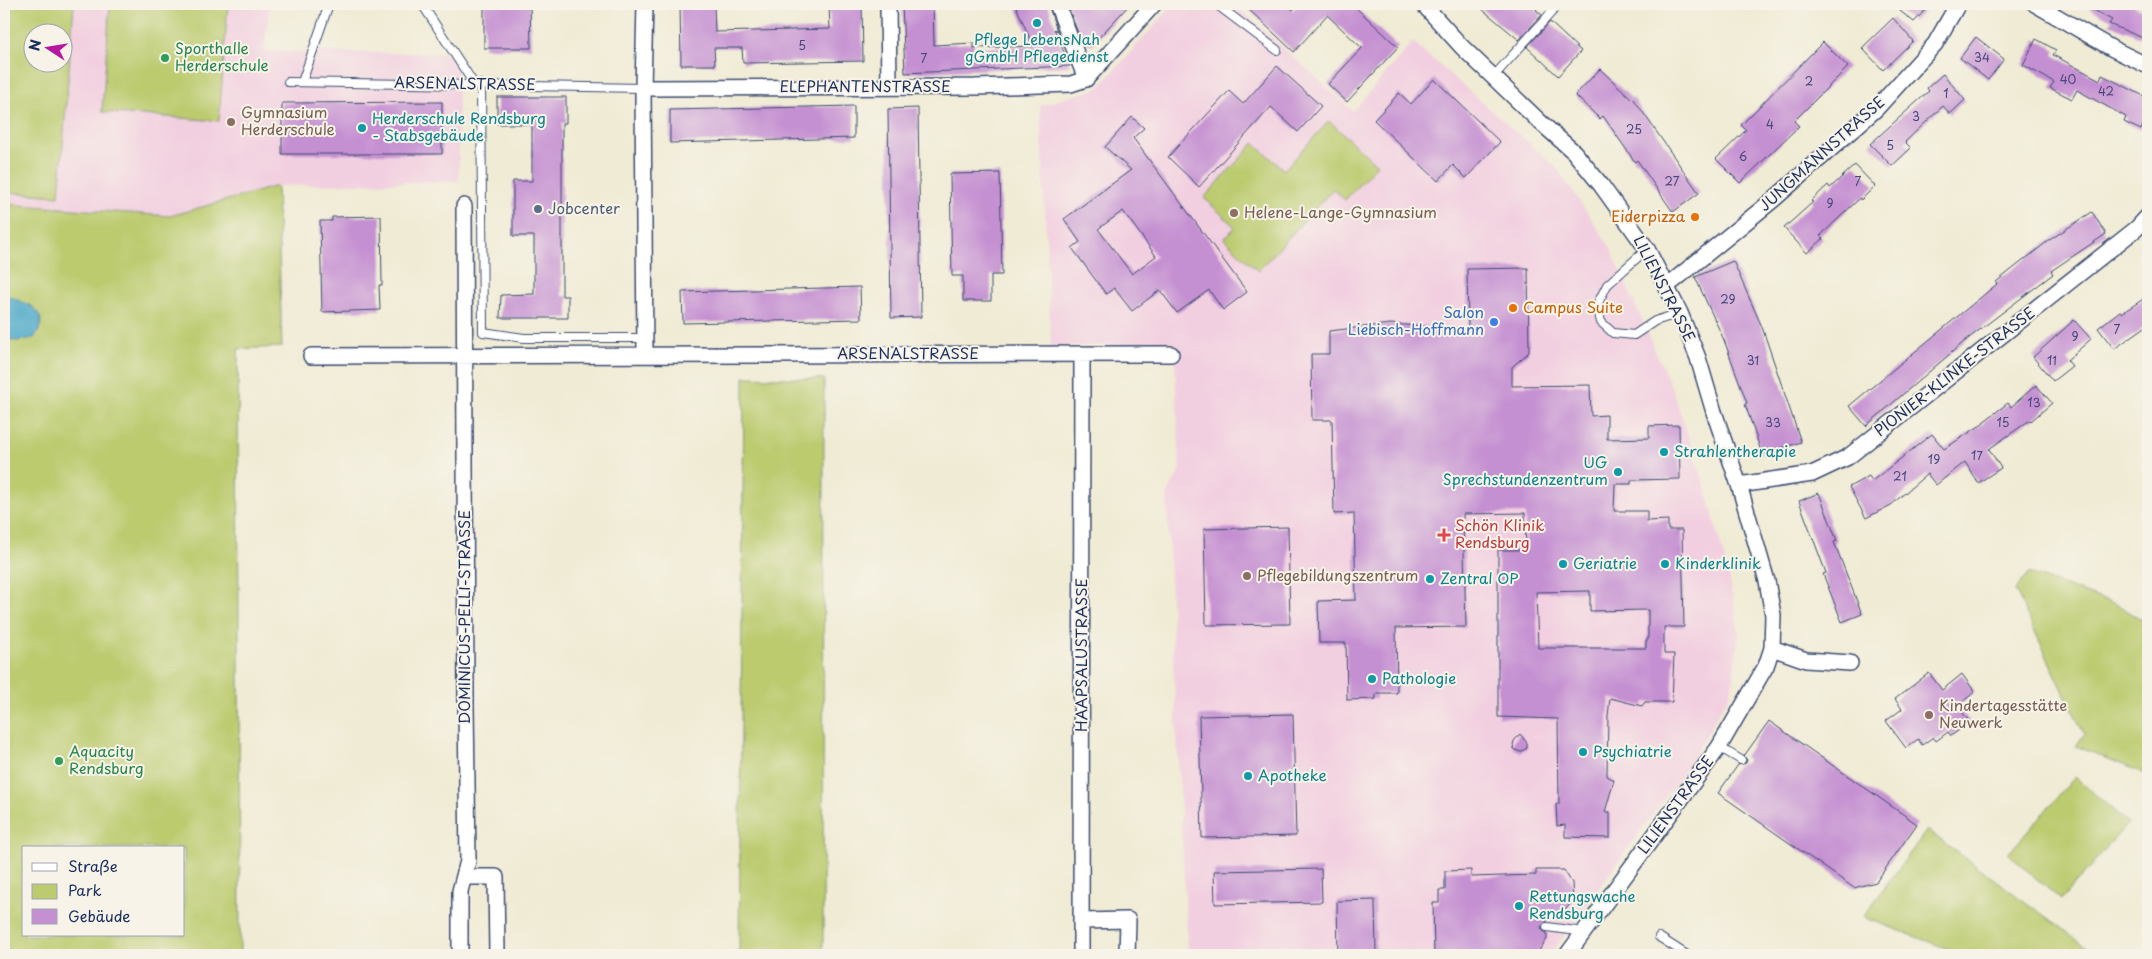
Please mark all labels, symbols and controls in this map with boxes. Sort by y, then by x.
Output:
marker: Pflege LebensNah gGmbH Pflegedienst [1031,17,1043,29]
north arrow [22,22,72,72]
place label: Pflege LebensNah gGmbH Pflegedienst [965,27,1109,67]
place label: Sporthalle Herderschule [175,36,269,76]
house number: 5 [798,36,806,54]
text: N [23,38,46,53]
house number: 34 [1974,48,1990,66]
house number: 7 [921,49,928,67]
marker: Sporthalle Herderschule [159,52,171,64]
street label: ARSENALSTRASSE [394,70,536,95]
house number: 40 [2060,70,2077,88]
house number: 2 [1805,72,1813,90]
street label: ELEPHANTENSTRASSE [779,74,951,97]
house number: 42 [2098,82,2114,100]
house number: 1 [1943,84,1949,102]
street label: JUNGMANNSTRASSE [1753,90,1889,216]
place label: Gymnasium Herderschule [241,100,335,140]
place label: Herderschule Rendsburg - Stabsgebäude [372,106,546,146]
house number: 3 [1912,107,1920,125]
house number: 4 [1766,115,1774,133]
marker: Gymnasium Herderschule [225,116,237,128]
house number: 25 [1626,120,1642,138]
marker: Herderschule Rendsburg - Stabsgebäude [356,122,368,134]
house number: 5 [1886,136,1894,154]
house number: 6 [1739,147,1747,165]
house number: 27 [1665,172,1680,190]
house number: 7 [1855,172,1862,190]
house number: 9 [1826,194,1834,212]
place label: Jobcenter [548,196,620,219]
place label: Helene-Lange-Gymnasium [1244,200,1437,223]
marker: Jobcenter [532,203,544,215]
place label: Eiderpizza [1611,204,1686,227]
marker: Helene-Lange-Gymnasium [1228,207,1240,219]
marker: Eiderpizza [1689,211,1701,223]
street label: LILIENSTRASSE [1629,231,1702,345]
house number: 29 [1720,290,1736,308]
place label: Campus Suite [1523,295,1623,318]
place label: Salon Liebisch-Hoffmann [1348,300,1484,340]
street label: PIONIER-KLINKE-STRASSE [1869,301,2039,441]
marker: Campus Suite [1507,302,1519,314]
marker: Salon Liebisch-Hoffmann [1488,316,1500,328]
house number: 7 [2114,320,2121,338]
house number: 9 [2071,327,2079,345]
street label: ARSENALSTRASSE [837,341,979,364]
house number: 31 [1747,351,1759,369]
house number: 11 [2047,351,2057,369]
house number: 13 [2027,393,2041,411]
house number: 33 [1765,413,1781,431]
house number: 15 [1996,413,2010,431]
place label: Strahlentherapie [1674,439,1796,462]
marker: Strahlentherapie [1658,446,1670,458]
house number: 17 [1971,446,1983,464]
place label: UG Sprechstundenzentrum [1443,450,1608,490]
house number: 19 [1928,450,1940,468]
marker: UG Sprechstundenzentrum [1612,466,1624,478]
house number: 21 [1893,467,1907,485]
street label: DOMINICUS-PELLI-STRASSE [452,510,475,724]
place label: Schön Klinik Rendsburg [1455,513,1544,553]
marker: Schön Klinik Rendsburg [1437,528,1451,542]
place label: Geriatrie [1573,551,1637,574]
place label: Kinderklinik [1675,551,1761,574]
marker: Geriatrie [1557,558,1569,570]
marker: Kinderklinik [1659,558,1671,570]
place label: Pflegebildungszentrum [1257,563,1418,586]
place label: Zentral OP [1440,566,1519,589]
marker: Pflegebildungszentrum [1241,570,1253,582]
marker: Zentral OP [1424,573,1436,585]
street label: HAAPSALUSTRASSE [1069,578,1092,732]
place label: Pathologie [1382,666,1456,689]
marker: Pathologie [1366,673,1378,685]
place label: Kindertagesstätte Neuwerk [1939,693,2067,733]
marker: Kindertagesstätte Neuwerk [1923,709,1935,721]
place label: Aquacity Rendsburg [69,739,144,779]
place label: Psychiatrie [1593,739,1672,762]
marker: Psychiatrie [1577,746,1589,758]
street label: LILIENSTRASSE [1631,750,1718,858]
marker: Aquacity Rendsburg [53,755,65,767]
place label: Apotheke [1258,763,1327,786]
marker: Apotheke [1242,770,1254,782]
legend [22,846,185,936]
text: Straße [68,854,118,877]
text: Park [68,878,102,901]
place label: Rettungswache Rendsburg [1529,884,1635,924]
marker: Rettungswache Rendsburg [1513,900,1525,912]
text: Gebäude [68,904,130,927]

